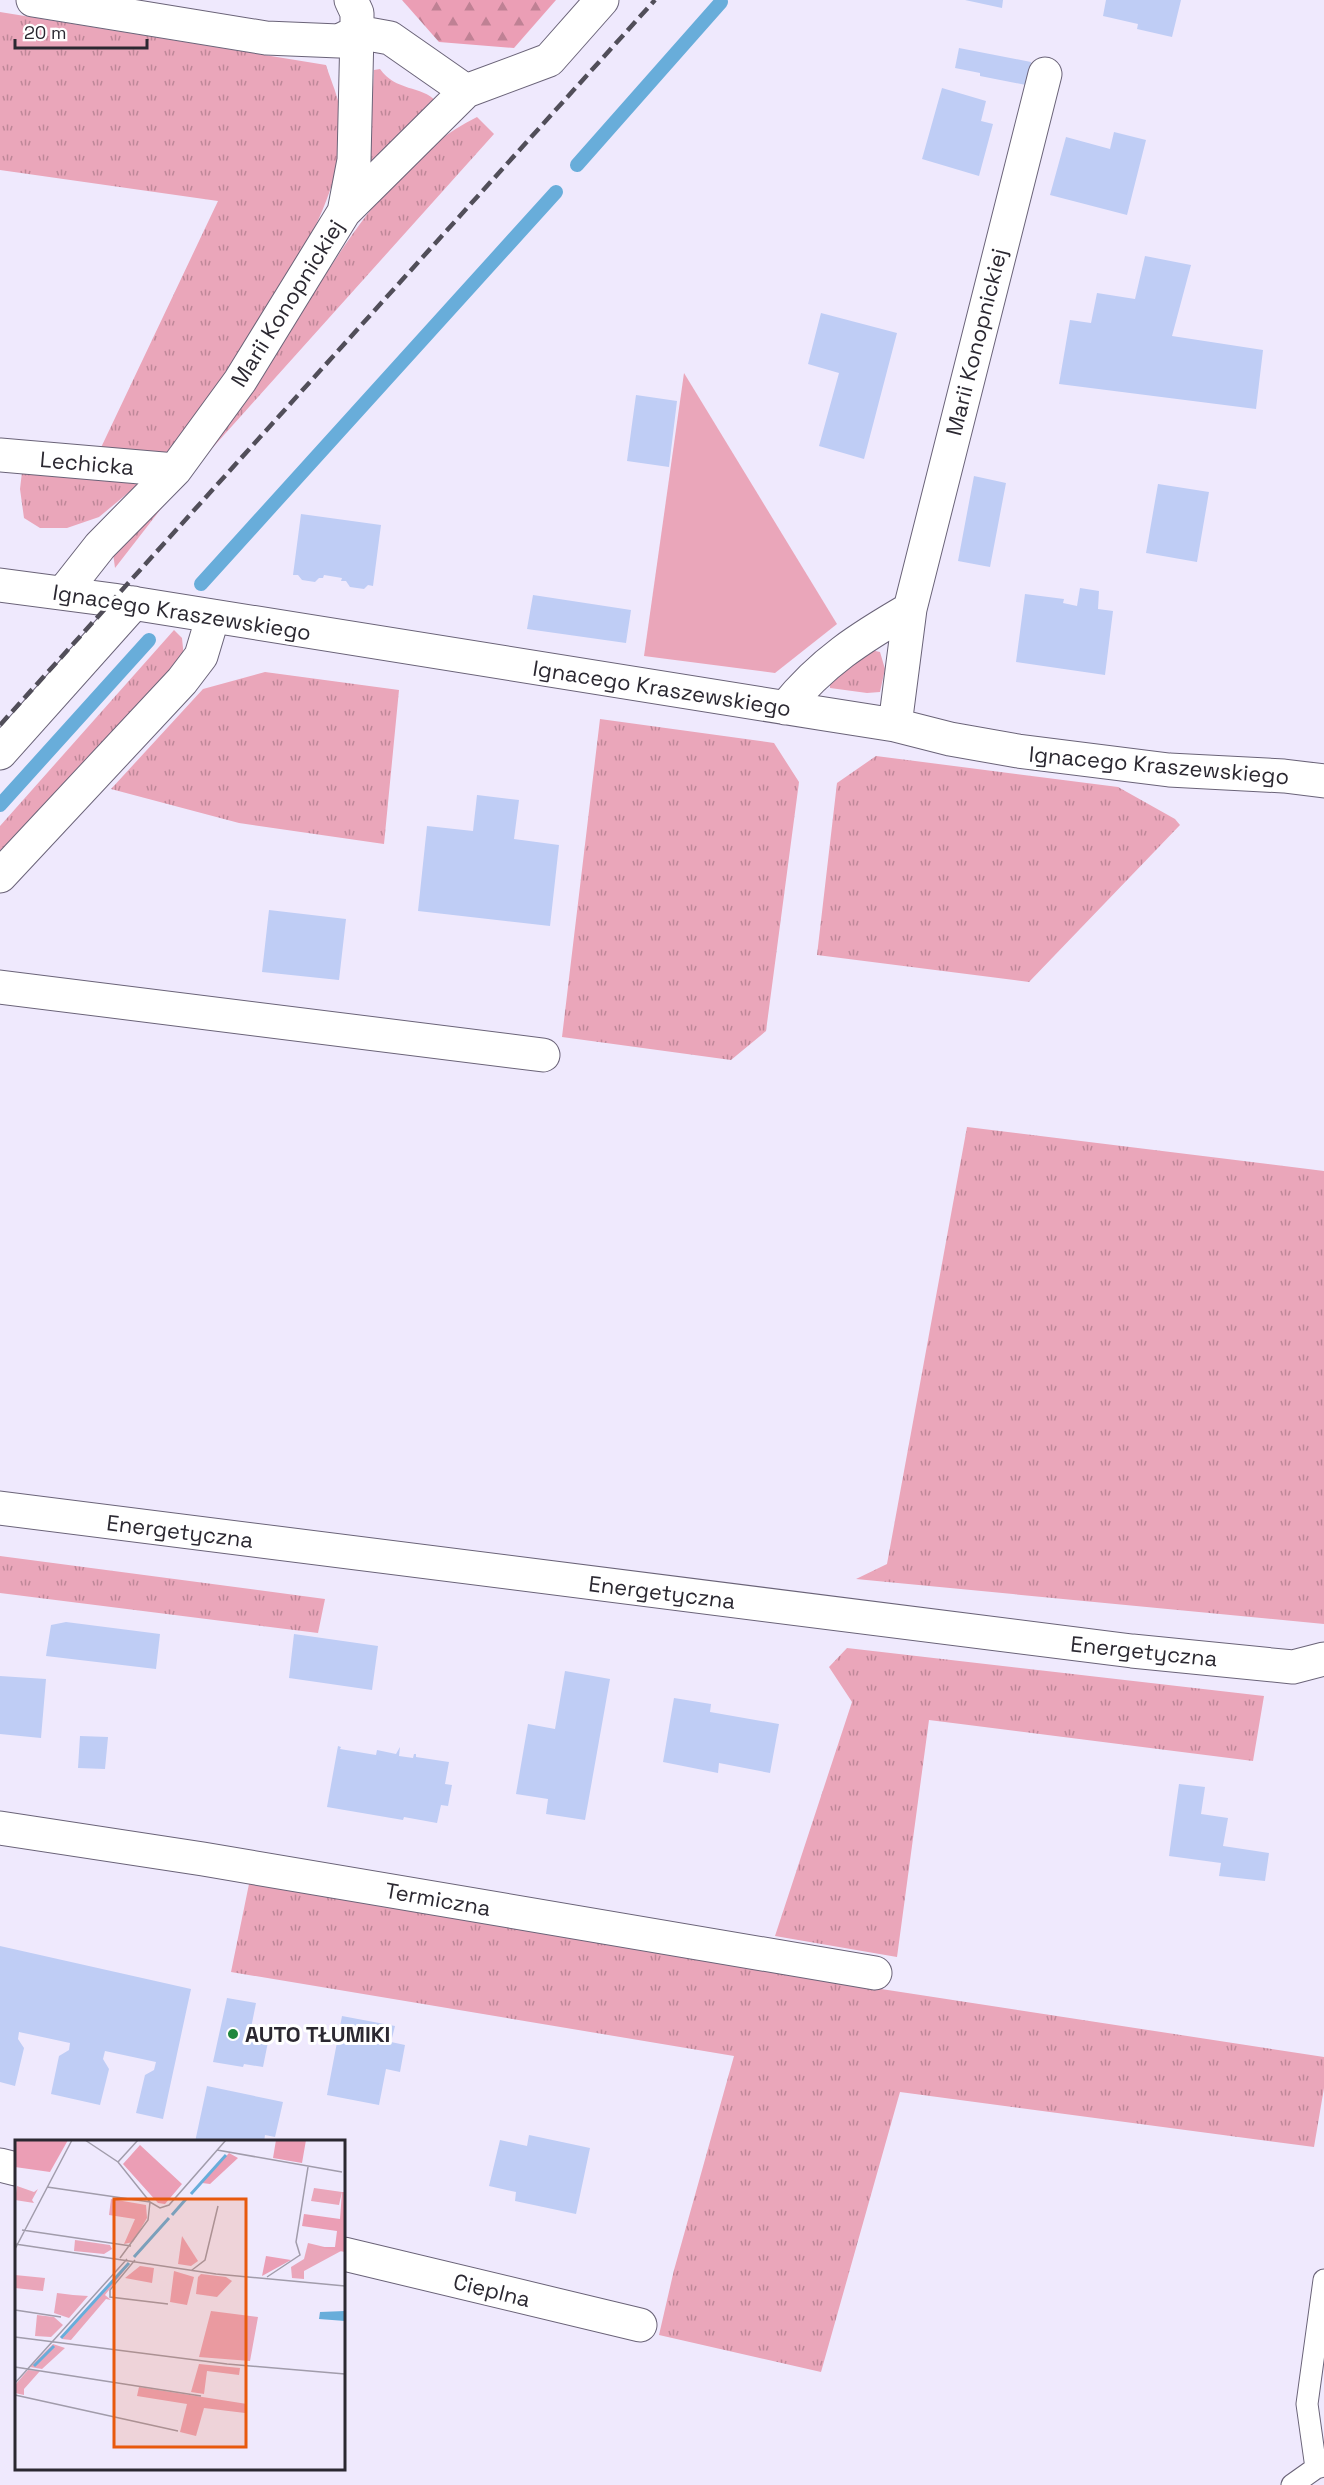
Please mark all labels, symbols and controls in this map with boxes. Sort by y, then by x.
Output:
scale bar [15,12,147,50]
text: 20 m [24,21,67,44]
street label: Marii Konopnickiej [224,214,350,392]
street label: Marii Konopnickiej [939,245,1013,439]
street label: Lechicka [39,445,136,481]
street label: Ignacego Kraszewskiego [51,578,313,646]
street label: Ignacego Kraszewskiego [531,654,793,722]
street label: Ignacego Kraszewskiego [1028,740,1290,790]
street label: Energetyczna [105,1508,255,1554]
street label: Energetyczna [587,1569,737,1615]
street label: Energetyczna [1069,1629,1219,1673]
street label: Termiczna [383,1876,493,1922]
place label: AUTO TŁUMIKI [245,2020,390,2048]
marker: AUTO TŁUMIKI [226,2027,240,2041]
inset map [15,2140,345,2470]
street label: Cieplna [451,2267,534,2313]

